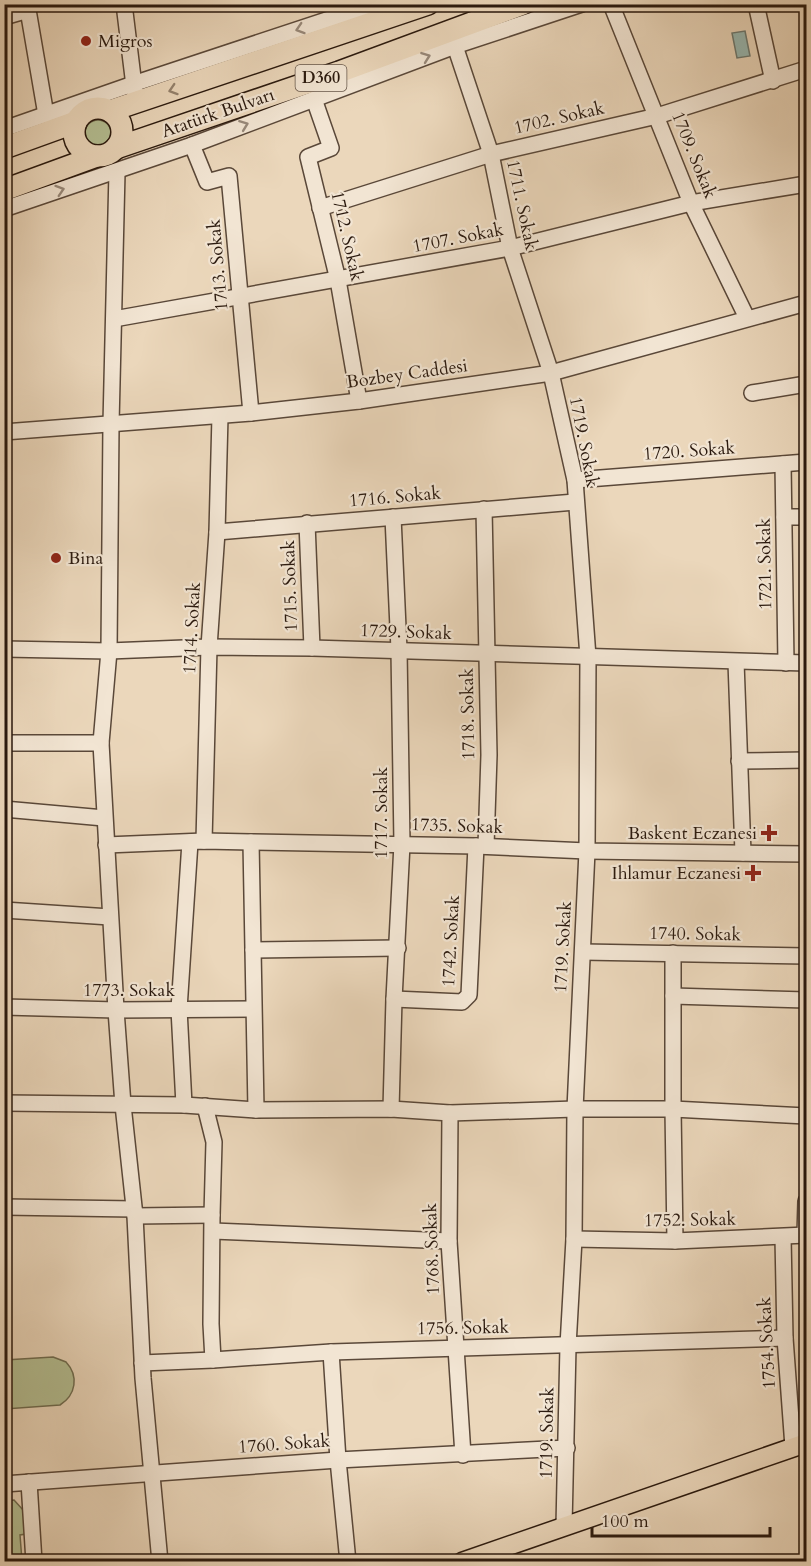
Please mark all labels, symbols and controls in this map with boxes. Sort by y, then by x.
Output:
one-way arrow [295,22,306,35]
place label: Migros [98,29,152,54]
marker: Migros [79,34,93,48]
one-way arrow [420,52,431,64]
road number: D360 [296,65,346,91]
street label: Atatürk Bulvarı [158,82,278,144]
one-way arrow [168,82,179,95]
street label: 1702. Sokak [511,95,607,141]
street label: 1709. Sokak [665,108,723,203]
one-way arrow [238,120,249,133]
street label: 1711. Sokak [500,157,544,253]
one-way arrow [54,185,65,198]
street label: 1712. Sokak [324,188,370,284]
street label: 1707. Sokak [410,217,506,259]
street label: 1713. Sokak [202,218,234,312]
street label: Bozbey Caddesi [345,353,469,395]
street label: 1719. Sokak [563,394,605,490]
street label: 1720. Sokak [642,435,736,467]
street label: 1716. Sokak [348,481,442,513]
street label: 1721. Sokak [752,517,778,610]
street label: 1715. Sokak [276,539,304,632]
place label: Bina [68,546,104,571]
marker: Bina [49,551,63,565]
street label: 1714. Sokak [177,581,207,675]
street label: 1729. Sokak [360,618,453,646]
street label: 1718. Sokak [455,667,481,760]
street label: 1717. Sokak [369,767,394,859]
street label: 1735. Sokak [411,812,504,840]
place label: Baskent Eczanesi [628,821,757,846]
marker: Baskent Eczanesi [762,826,776,840]
place label: Ihlamur Eczanesi [611,861,741,886]
marker: Ihlamur Eczanesi [746,866,760,880]
street label: 1742. Sokak [436,894,466,988]
street label: 1719. Sokak [548,900,578,994]
street label: 1740. Sokak [649,921,742,947]
street label: 1773. Sokak [83,978,175,1003]
street label: 1768. Sokak [418,1202,446,1295]
street label: 1752. Sokak [644,1207,737,1233]
street label: 1754. Sokak [752,1296,782,1390]
street label: 1756. Sokak [417,1315,510,1341]
street label: 1719. Sokak [534,1386,560,1479]
street label: 1760. Sokak [237,1428,331,1460]
scale bar [592,1500,770,1538]
text: 100 m [601,1509,649,1534]

